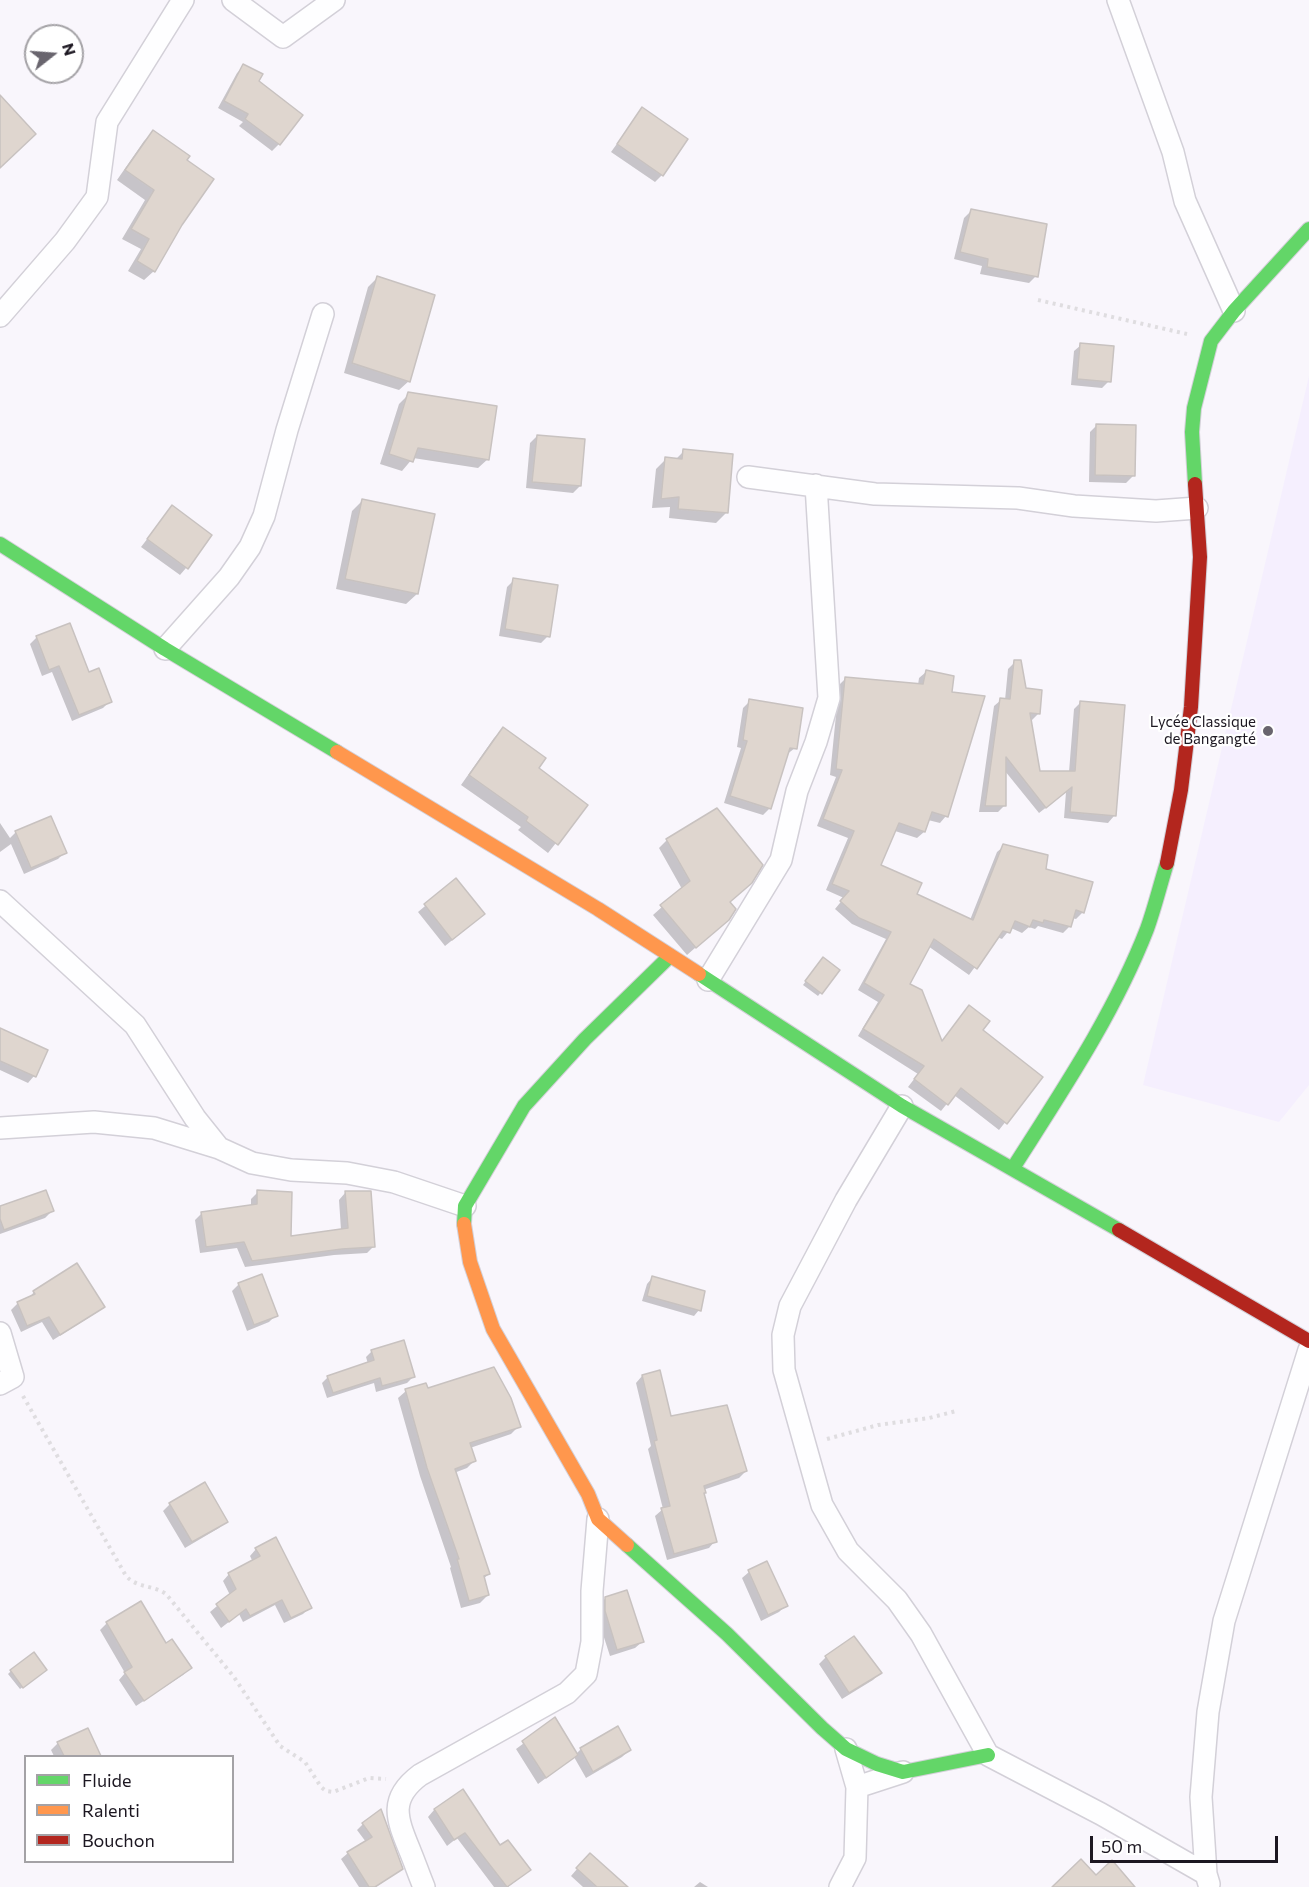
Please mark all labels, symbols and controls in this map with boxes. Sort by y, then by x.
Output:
north arrow [24,24,84,84]
text: N [59,41,81,58]
place label: Lycée Classique de Bangangté [1150,713,1256,748]
marker: Lycée Classique de Bangangté [1261,724,1275,738]
legend [24,1755,234,1863]
text: Fluide [82,1769,131,1791]
text: Ralenti [82,1799,140,1821]
scale bar [1093,1824,1280,1862]
text: Bouchon [82,1829,155,1851]
text: 50 m [1101,1835,1142,1857]

